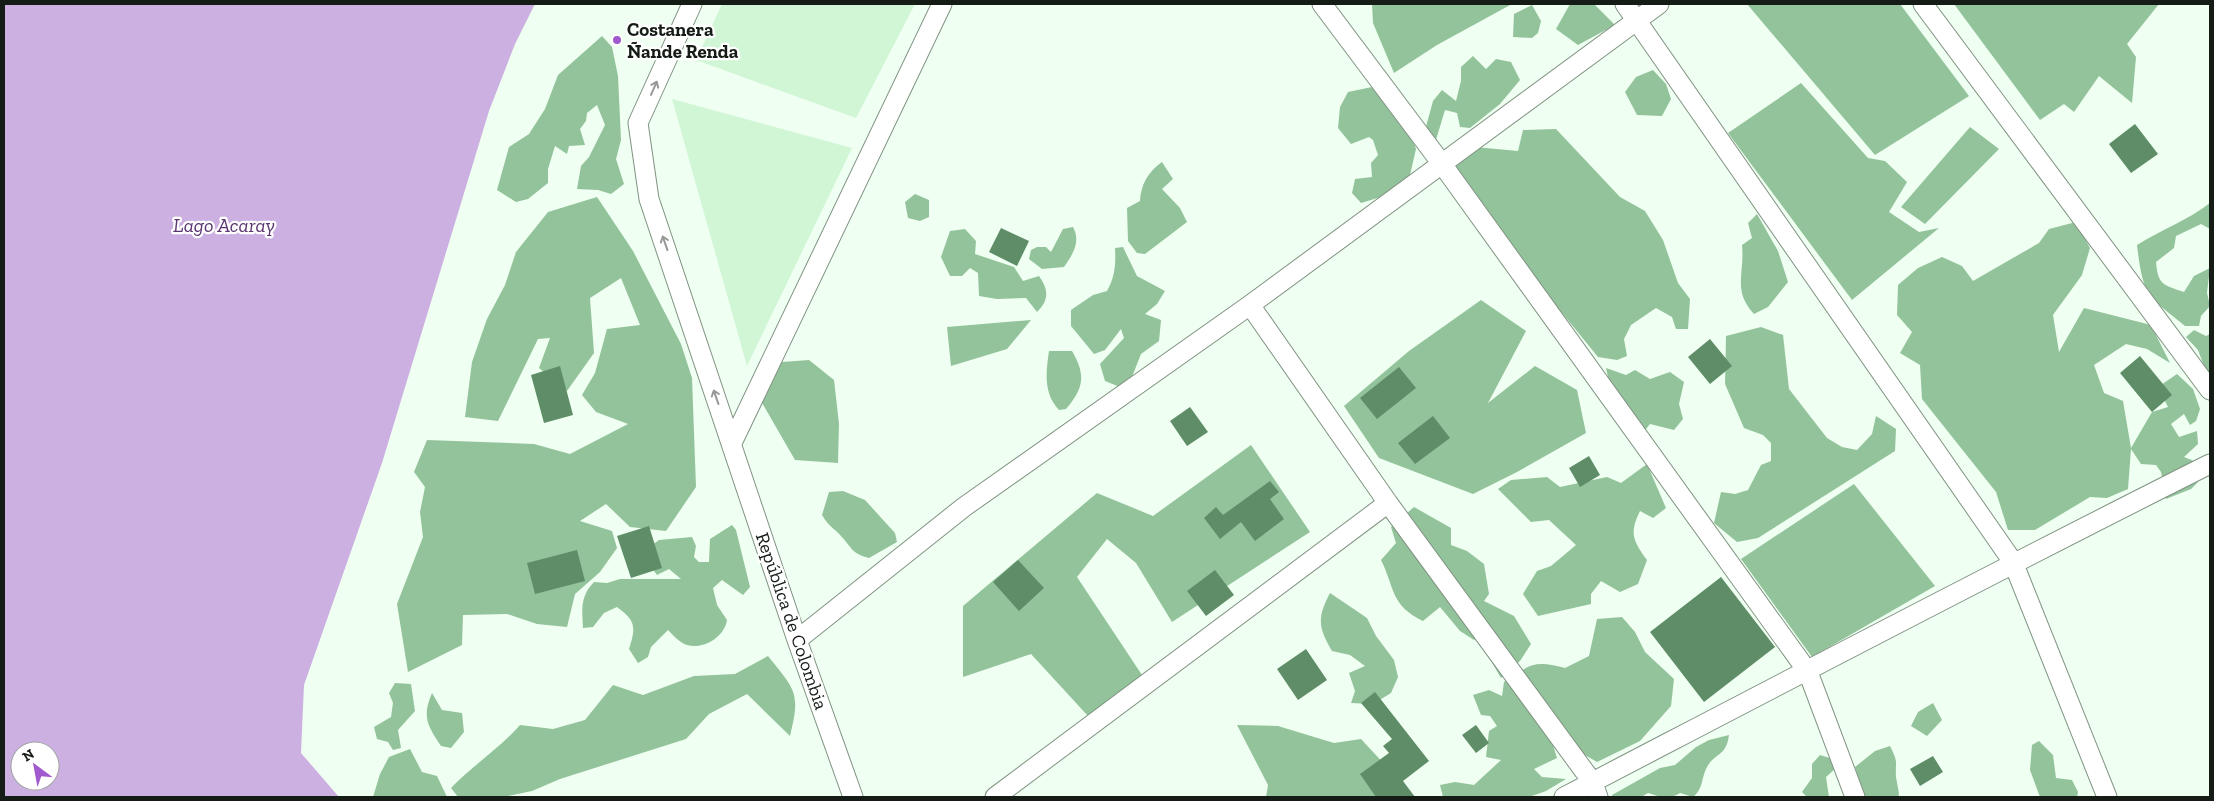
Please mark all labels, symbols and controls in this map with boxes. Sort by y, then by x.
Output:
place label: Costanera Ñande Renda [627,18,739,63]
marker: Costanera Ñande Renda [611,34,623,46]
one-way arrow [649,81,659,96]
water label: Lago Acaray [173,213,275,237]
one-way arrow [659,236,669,252]
one-way arrow [711,390,721,406]
street label: República de Colombia [751,529,833,713]
north arrow [10,741,60,791]
text: N [19,745,38,765]

